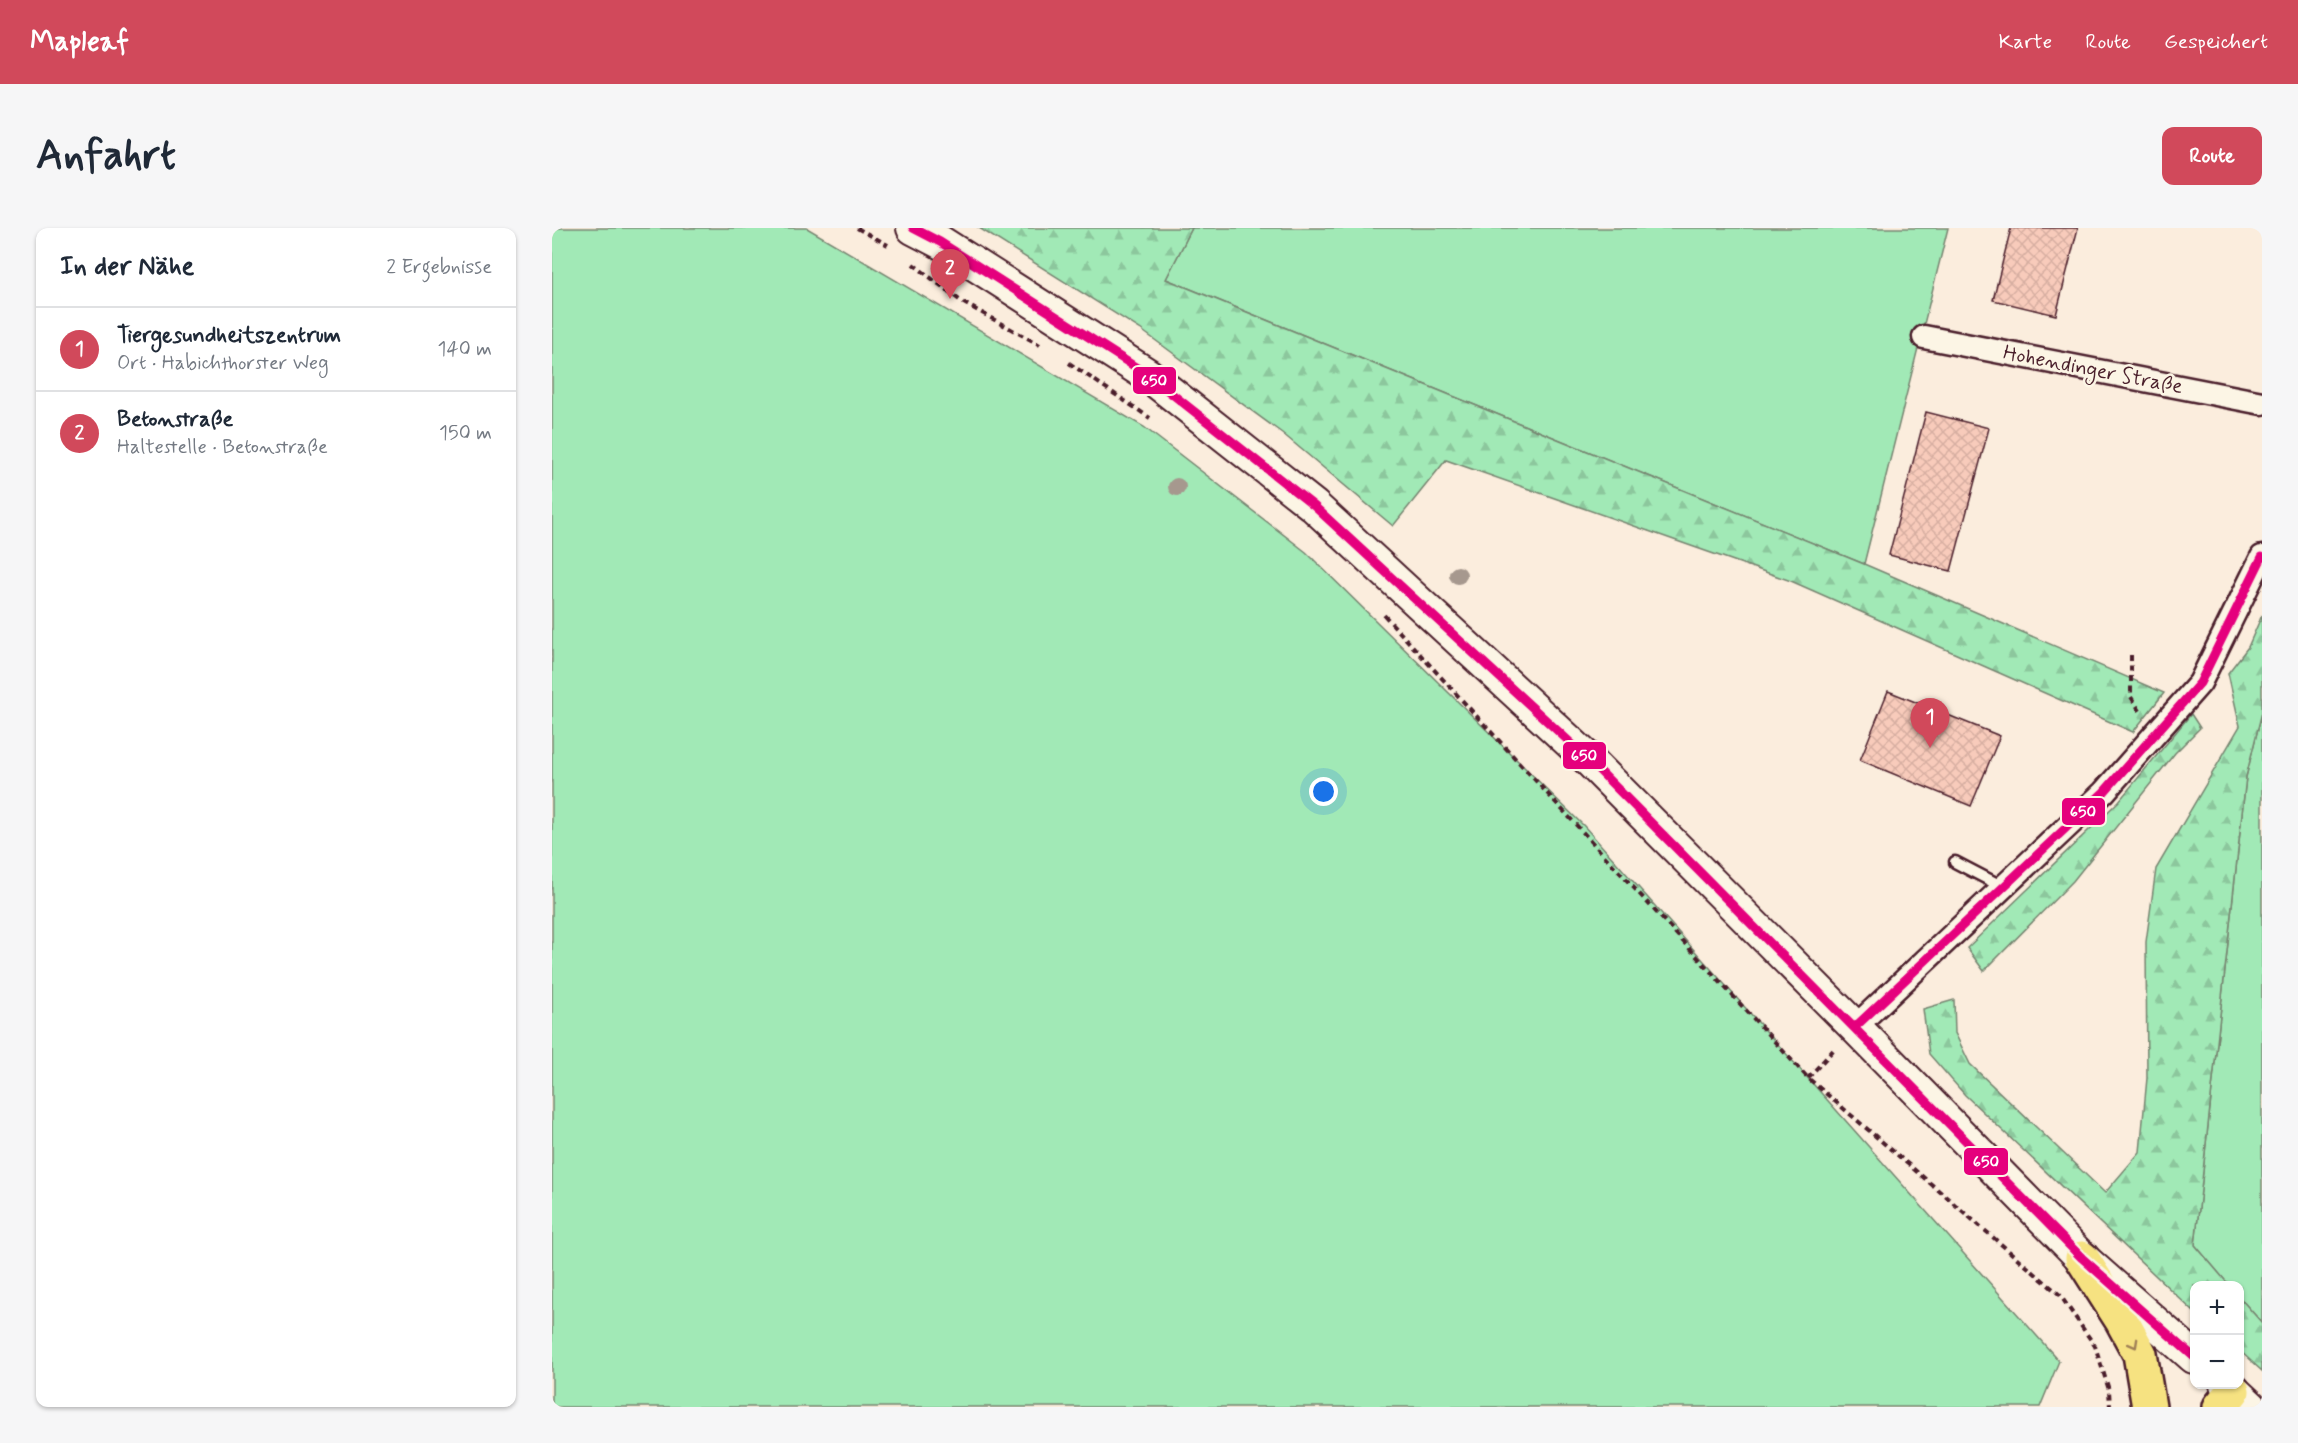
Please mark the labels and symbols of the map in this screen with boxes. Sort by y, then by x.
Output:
pin: 2 [930,250,970,299]
street label: Hohendinger Straße [2001,339,2185,402]
line badge: 650 [1132,366,1177,395]
text: 650 [1141,371,1167,392]
pin: 1 [1910,698,1950,748]
line badge: 650 [1562,741,1607,770]
text: 650 [1571,746,1597,767]
your location [1309,777,1338,806]
line badge: 650 [2061,797,2106,826]
text: 650 [2070,802,2096,823]
line badge: 650 [1963,1147,2009,1176]
text: 650 [1973,1152,1999,1173]
one-way arrow [2127,1337,2138,1348]

